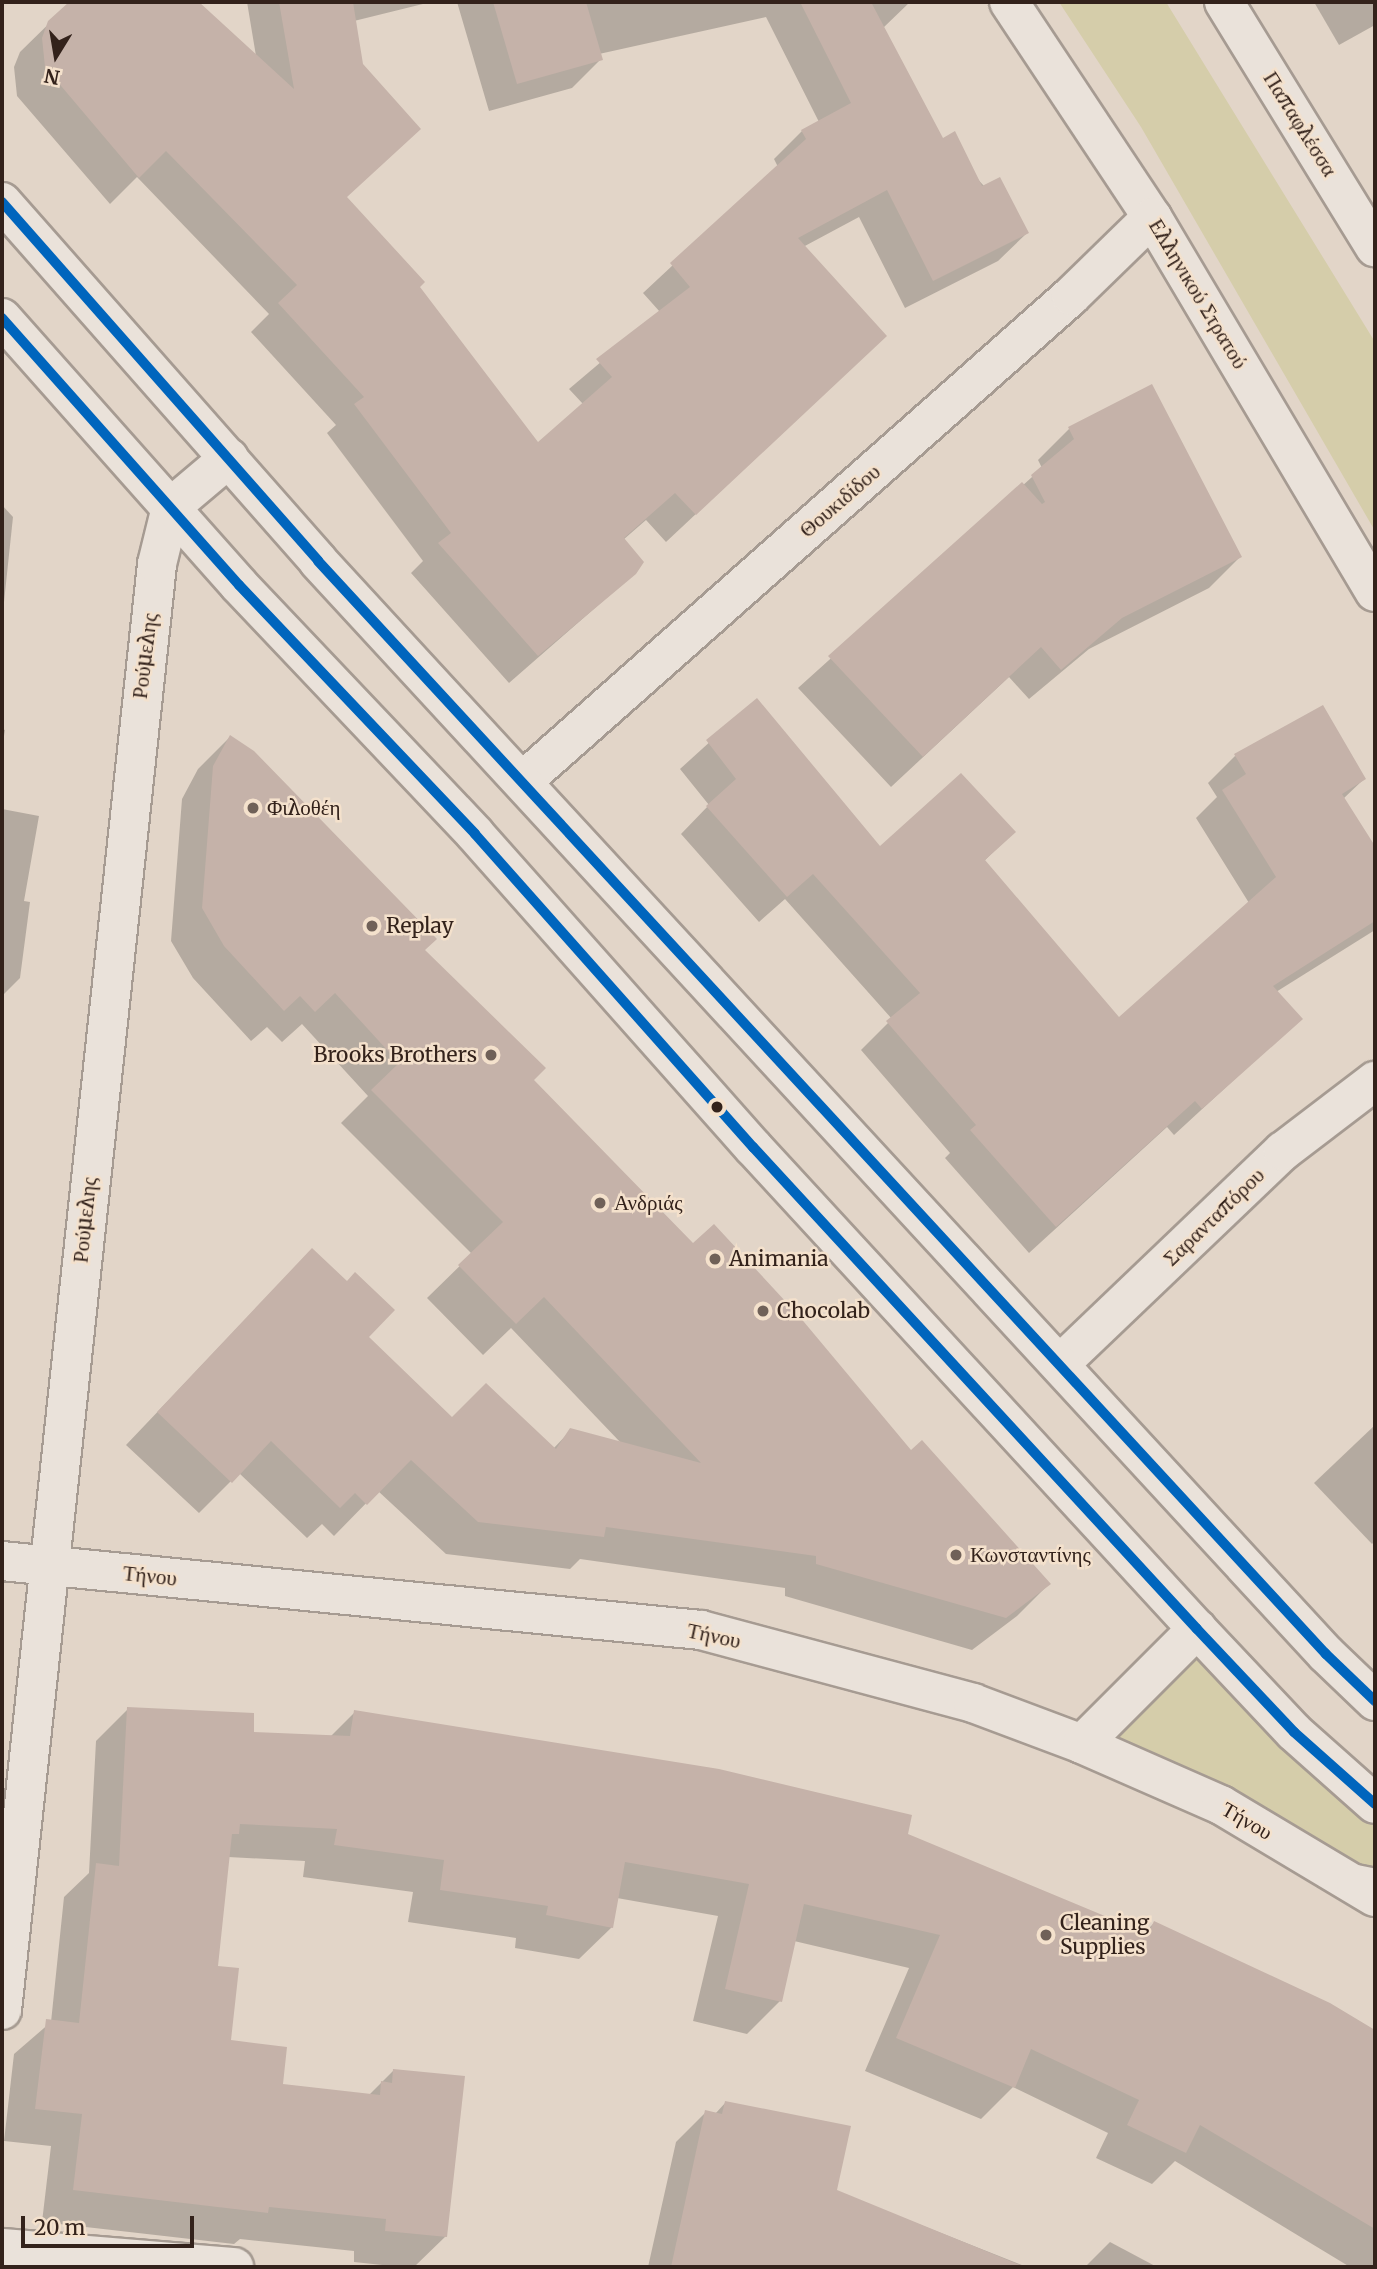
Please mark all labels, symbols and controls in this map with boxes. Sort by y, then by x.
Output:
north arrow [21,21,91,91]
text: N [42,63,62,90]
street label: Παπαφλέσσα [1258,67,1342,181]
street label: Ελληνικού Στρατού [1143,214,1253,374]
street label: Θουκιδίδου [795,459,885,543]
street label: Ρούμελης [127,612,163,700]
place label: Φιλοθέη [267,795,341,821]
marker: Φιλοθέη [245,800,261,816]
place label: Replay [386,913,454,939]
marker: Replay [364,918,380,934]
place label: Brooks Brothers [313,1042,477,1068]
marker: Brooks Brothers [483,1047,499,1063]
unlabelled marker [710,1100,724,1114]
street label: Σαρανταπόρου [1158,1163,1270,1271]
street label: Ρούμελης [68,1176,102,1264]
place label: Ανδριάς [614,1190,682,1216]
marker: Ανδριάς [592,1195,608,1211]
place label: Animania [729,1246,829,1272]
marker: Animania [707,1251,723,1267]
place label: Chocolab [777,1298,870,1324]
marker: Chocolab [755,1303,771,1319]
place label: Κωνσταντίνης [970,1542,1091,1568]
marker: Κωνσταντίνης [948,1547,964,1563]
street label: Τήνου [122,1561,178,1591]
street label: Τήνου [685,1618,743,1654]
street label: Τήνου [1217,1797,1277,1845]
place label: Cleaning Supplies [1060,1910,1149,1960]
marker: Cleaning Supplies [1038,1927,1054,1943]
scale bar [24,2202,198,2246]
text: 20 m [34,2214,85,2241]

